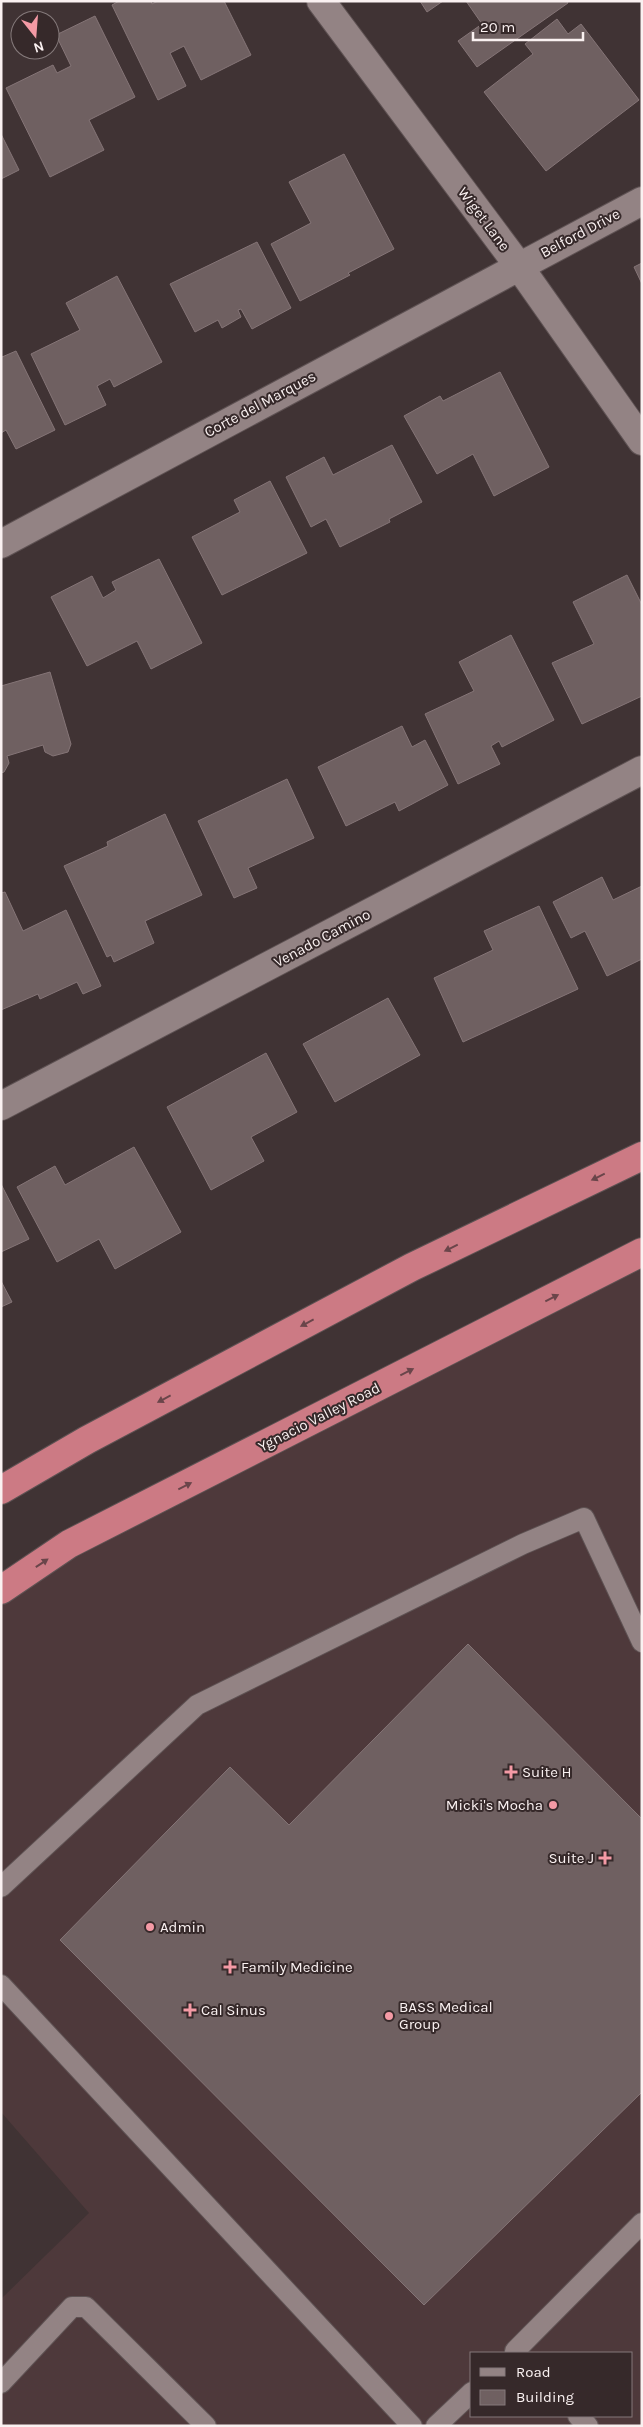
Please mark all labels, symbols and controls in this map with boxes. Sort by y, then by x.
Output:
north arrow [10,10,60,60]
scale bar [473,10,583,42]
text: 20 m [480,18,515,36]
text: N [31,37,46,57]
street label: Wiget Lane [454,184,514,254]
street label: Belford Drive [537,205,623,261]
street label: Corte del Marques [201,367,319,441]
street label: Venado Camino [271,905,373,971]
one-way arrow [591,1173,605,1181]
one-way arrow [444,1244,459,1252]
one-way arrow [545,1294,559,1302]
one-way arrow [301,1318,314,1327]
one-way arrow [400,1368,415,1376]
street label: Ygnacio Valley Road [255,1379,383,1455]
one-way arrow [157,1395,171,1403]
one-way arrow [177,1482,192,1490]
one-way arrow [35,1558,49,1568]
place label: Suite H [522,1763,572,1781]
marker: Suite H [504,1765,518,1779]
place label: Micki's Mocha [446,1796,543,1814]
marker: Micki's Mocha [547,1799,559,1811]
place label: Suite J [548,1849,594,1867]
marker: Suite J [598,1851,612,1865]
place label: Admin [160,1918,205,1936]
marker: Admin [144,1921,156,1933]
place label: Family Medicine [241,1958,353,1976]
marker: Family Medicine [223,1960,237,1974]
place label: BASS Medical Group [399,1998,493,2033]
place label: Cal Sinus [201,2001,266,2019]
marker: Cal Sinus [183,2003,197,2017]
marker: BASS Medical Group [383,2010,395,2022]
legend [470,2352,633,2417]
text: Road [516,2363,551,2381]
text: Building [516,2388,574,2406]

